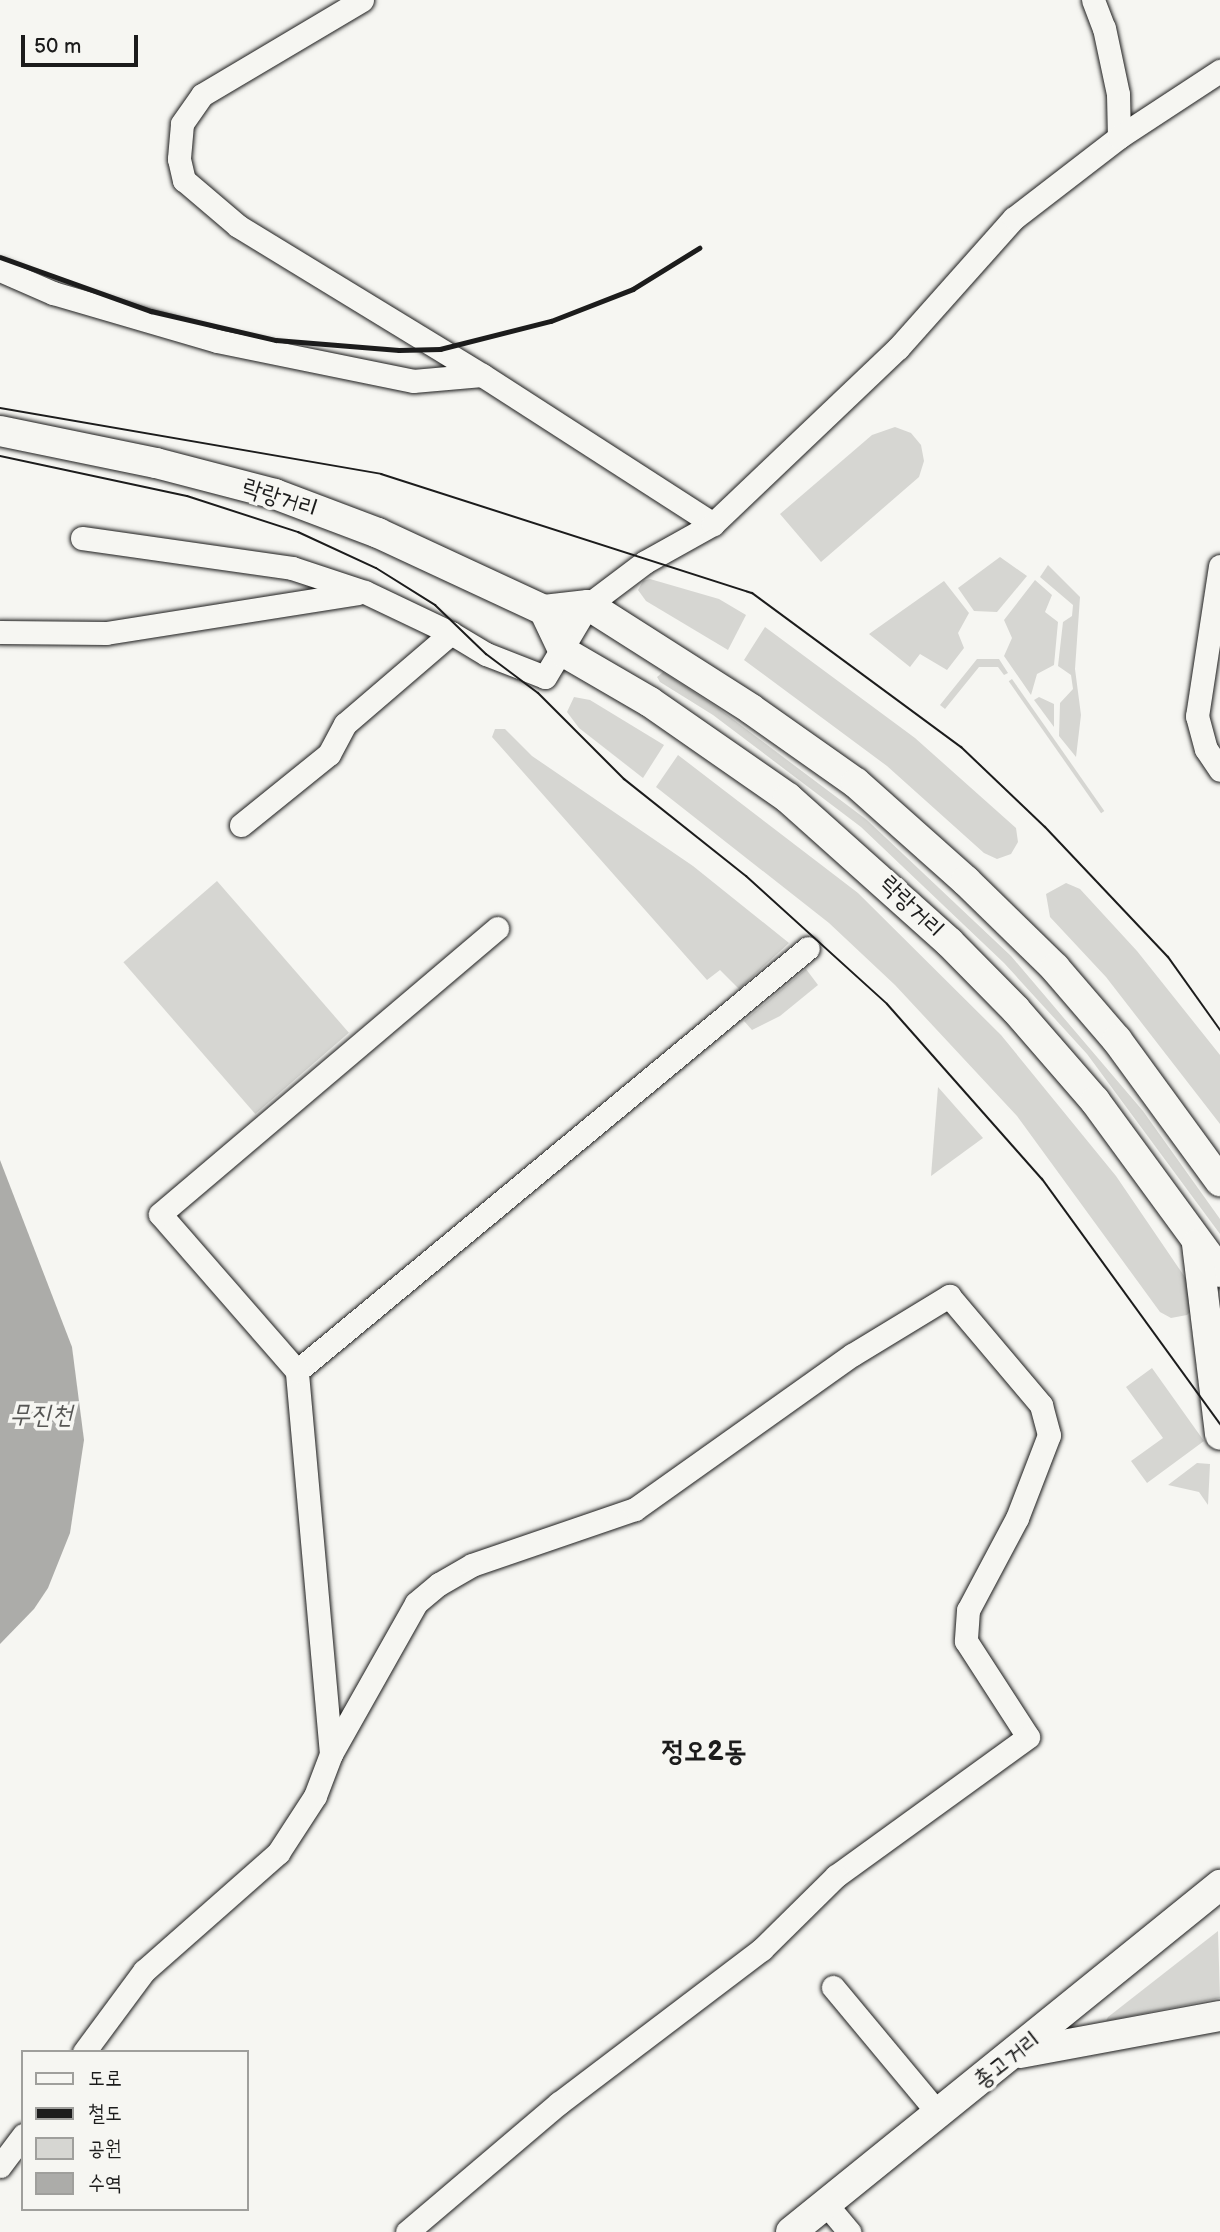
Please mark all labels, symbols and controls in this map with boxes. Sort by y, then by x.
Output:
scale bar [24,21,142,65]
text: 50 m [34,34,81,59]
street label: 락랑거리 [239,472,321,524]
street label: 락랑거리 [874,870,950,944]
water label: 무진천 [10,1400,72,1432]
district label: 정오2동 [662,1735,746,1769]
street label: 총고거리 [968,2025,1046,2095]
legend [21,2050,248,2211]
text: 도로 [88,2066,122,2091]
text: 철도 [88,2101,122,2126]
text: 공원 [88,2136,122,2161]
text: 수역 [88,2171,122,2196]

